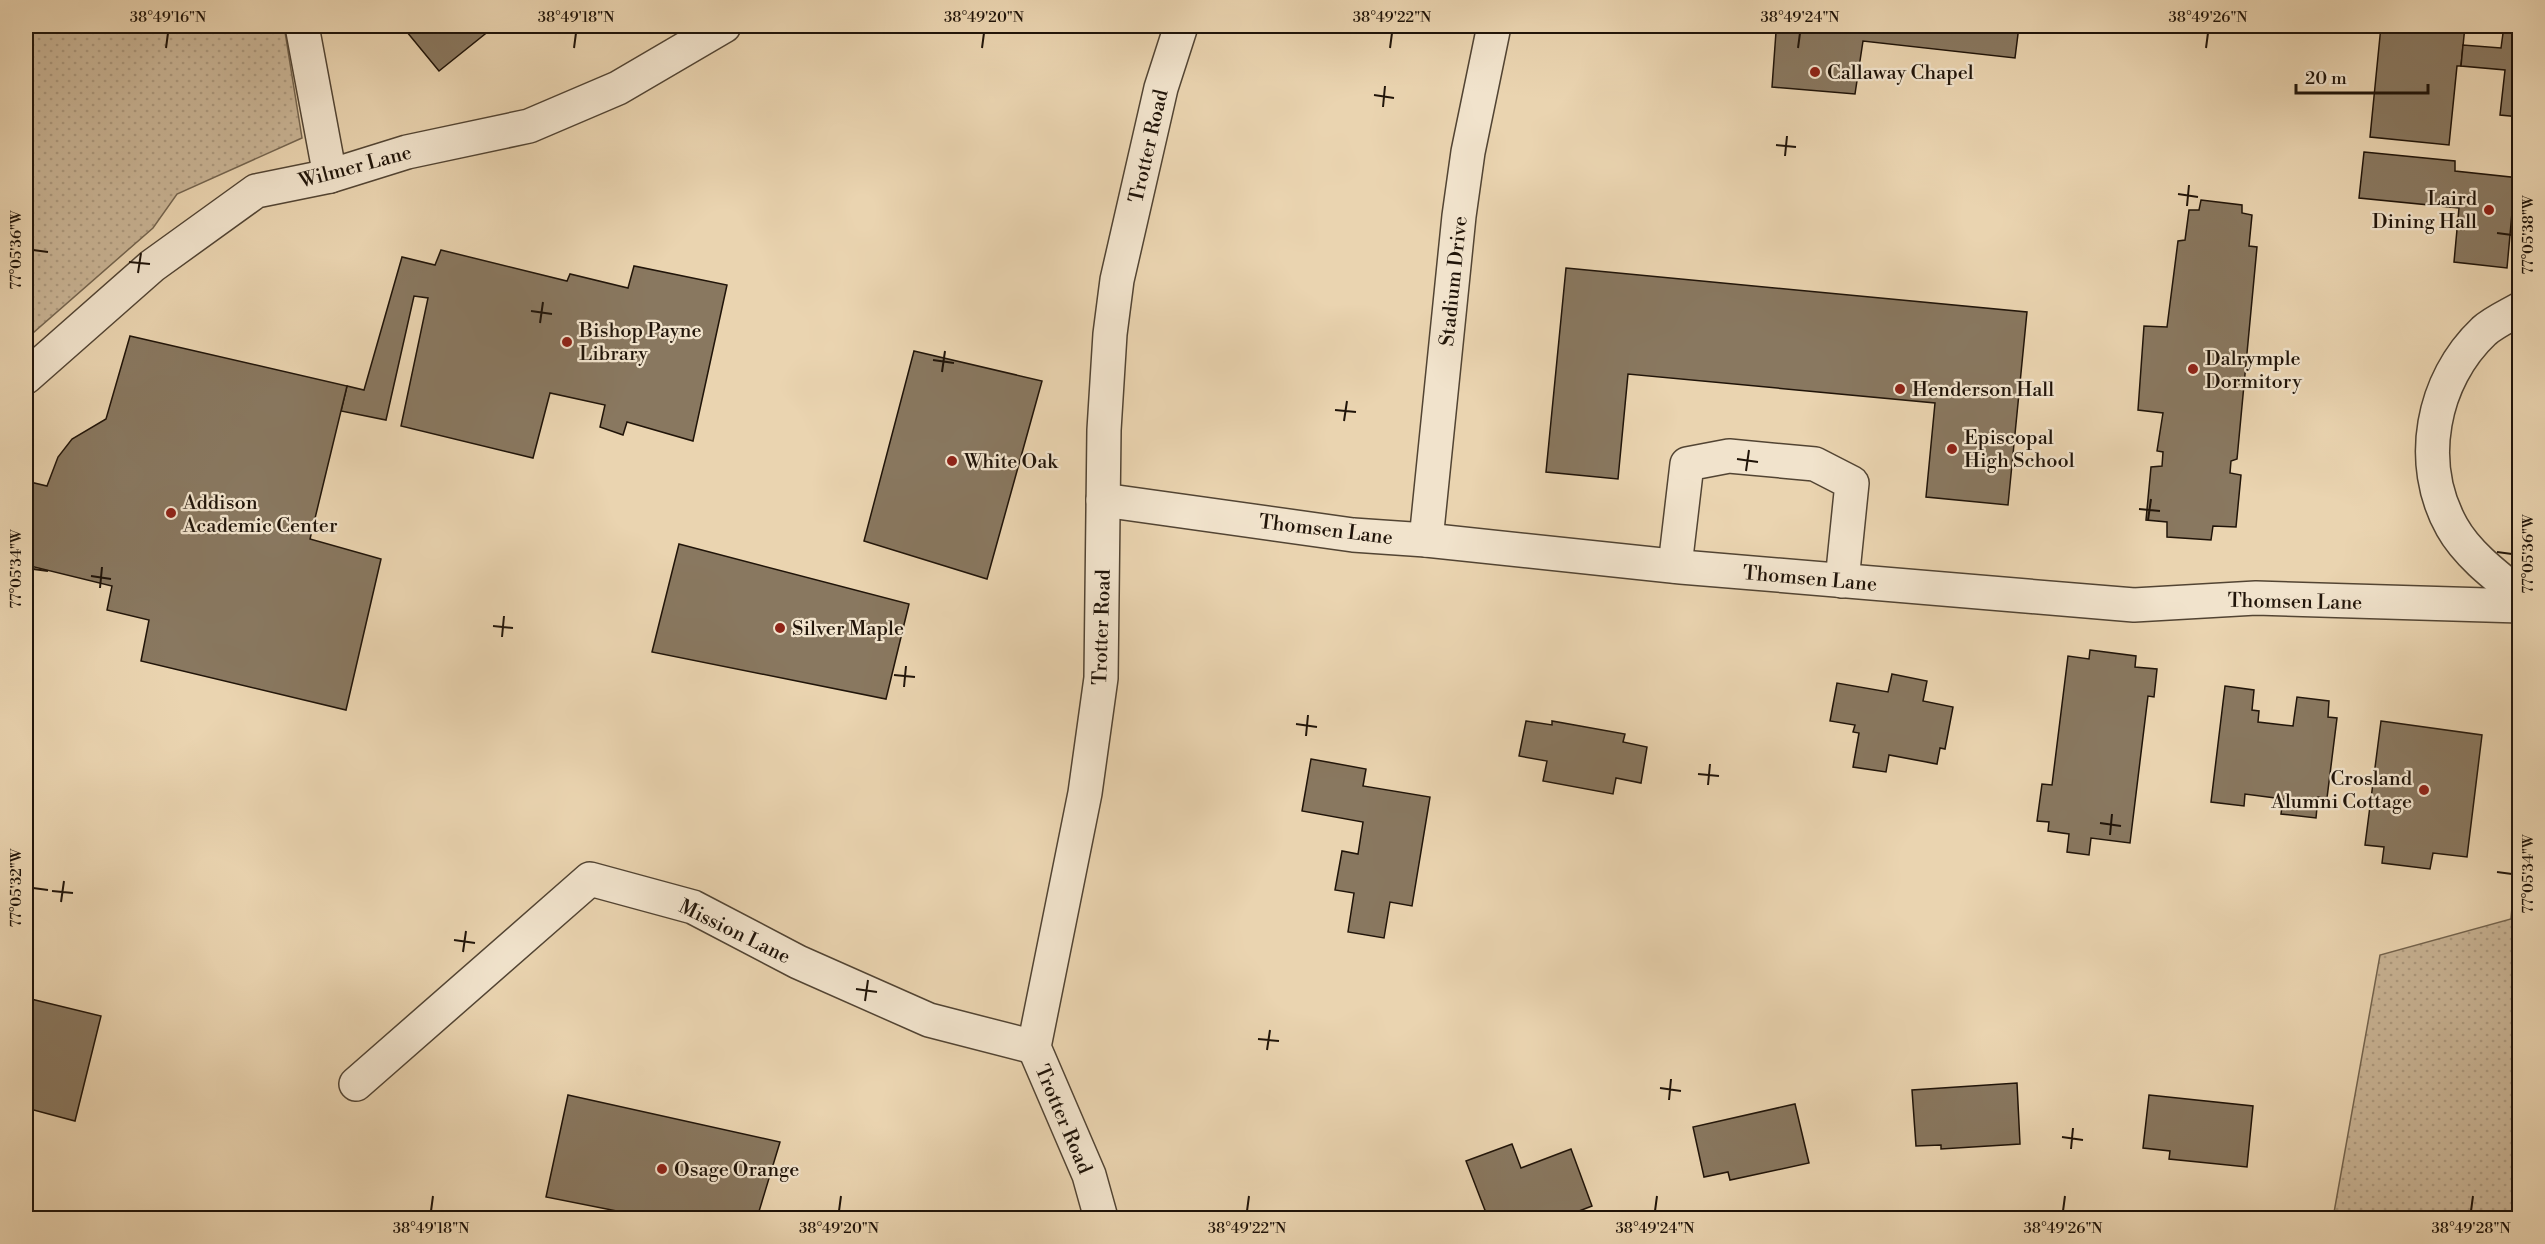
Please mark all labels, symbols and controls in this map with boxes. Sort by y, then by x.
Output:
text: 38°49'16"N [130,8,206,27]
text: 38°49'18"N [538,8,614,27]
text: 38°49'20"N [944,8,1024,27]
text: 38°49'22"N [1353,8,1431,27]
text: 38°49'24"N [1761,8,1839,27]
text: 38°49'26"N [2168,8,2248,27]
scale bar [2296,57,2428,95]
place label: Callaway Chapel [1827,61,1974,86]
marker: Callaway Chapel [1808,65,1822,79]
text: 20 m [2305,67,2347,90]
street label: Trotter Road [1124,86,1175,206]
street label: Wilmer Lane [295,140,415,195]
place label: Laird Dining Hall [2372,187,2478,235]
text: 77°05'38"W [2519,195,2538,275]
marker: Laird Dining Hall [2482,203,2496,217]
text: 77°05'36"W [7,210,26,290]
street label: Stadium Drive [1435,215,1474,348]
place label: Bishop Payne Library [578,319,702,367]
marker: Bishop Payne Library [560,335,574,349]
place label: Dalrymple Dormitory [2205,347,2302,395]
marker: Dalrymple Dormitory [2186,362,2200,376]
place label: Henderson Hall [1912,378,2054,403]
marker: Henderson Hall [1893,382,1907,396]
place label: Episcopal High School [1964,426,2075,474]
marker: Episcopal High School [1945,442,1959,456]
place label: White Oak [963,450,1059,475]
marker: White Oak [945,454,959,468]
place label: Addison Academic Center [182,491,338,539]
marker: Addison Academic Center [164,506,178,520]
street label: Thomsen Lane [1257,510,1394,551]
text: 77°05'36"W [2519,514,2538,594]
text: 77°05'34"W [7,529,26,609]
street label: Thomsen Lane [1742,561,1878,598]
street label: Trotter Road [1088,568,1117,685]
street label: Thomsen Lane [2227,589,2363,616]
place label: Silver Maple [792,617,904,642]
marker: Silver Maple [773,621,787,635]
place label: Crosland Alumni Cottage [2270,767,2413,815]
marker: Crosland Alumni Cottage [2417,783,2431,797]
text: 77°05'34"W [2519,834,2538,914]
text: 77°05'32"W [7,848,26,927]
street label: Mission Lane [674,895,794,970]
street label: Trotter Road [1028,1061,1097,1178]
place label: Osage Orange [674,1158,799,1183]
marker: Osage Orange [655,1162,669,1176]
text: 38°49'18"N [393,1219,469,1238]
text: 38°49'20"N [799,1219,879,1238]
text: 38°49'22"N [1208,1219,1286,1238]
text: 38°49'24"N [1616,1219,1694,1238]
text: 38°49'26"N [2023,1219,2103,1238]
text: 38°49'28"N [2431,1219,2511,1238]

